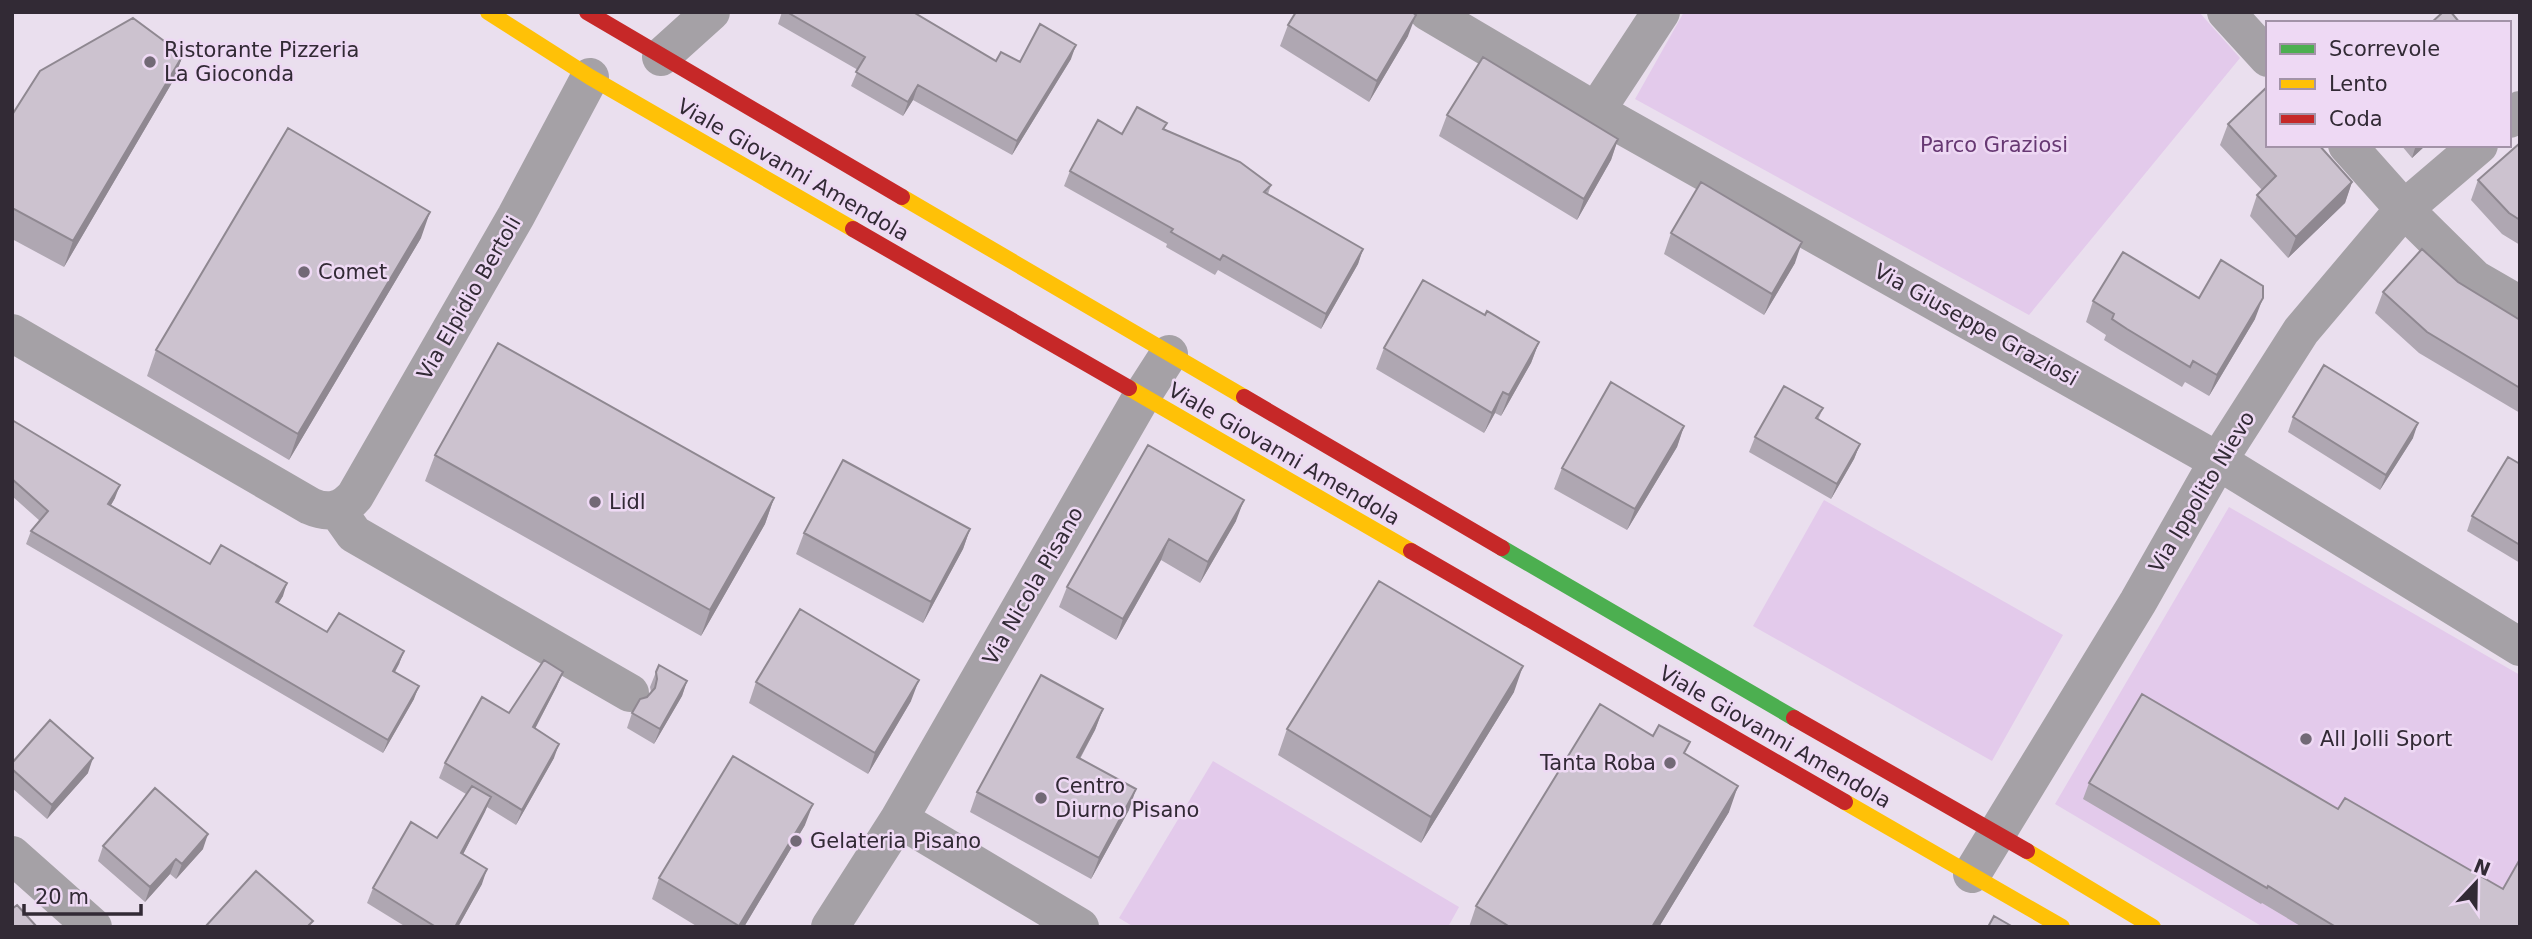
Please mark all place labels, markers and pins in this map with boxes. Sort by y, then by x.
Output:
place label: Ristorante Pizzeria La Gioconda [164,38,359,86]
marker: Ristorante Pizzeria La Gioconda [142,54,158,70]
place label: Comet [318,260,387,284]
marker: Comet [296,264,312,280]
place label: Lidl [609,490,646,514]
marker: Lidl [587,494,603,510]
place label: All Jolli Sport [2320,727,2452,751]
marker: All Jolli Sport [2298,731,2314,747]
place label: Tanta Roba [1539,751,1656,775]
marker: Tanta Roba [1662,755,1678,771]
place label: Centro Diurno Pisano [1055,774,1199,822]
marker: Centro Diurno Pisano [1033,790,1049,806]
place label: Gelateria Pisano [810,829,981,853]
marker: Gelateria Pisano [788,833,804,849]

